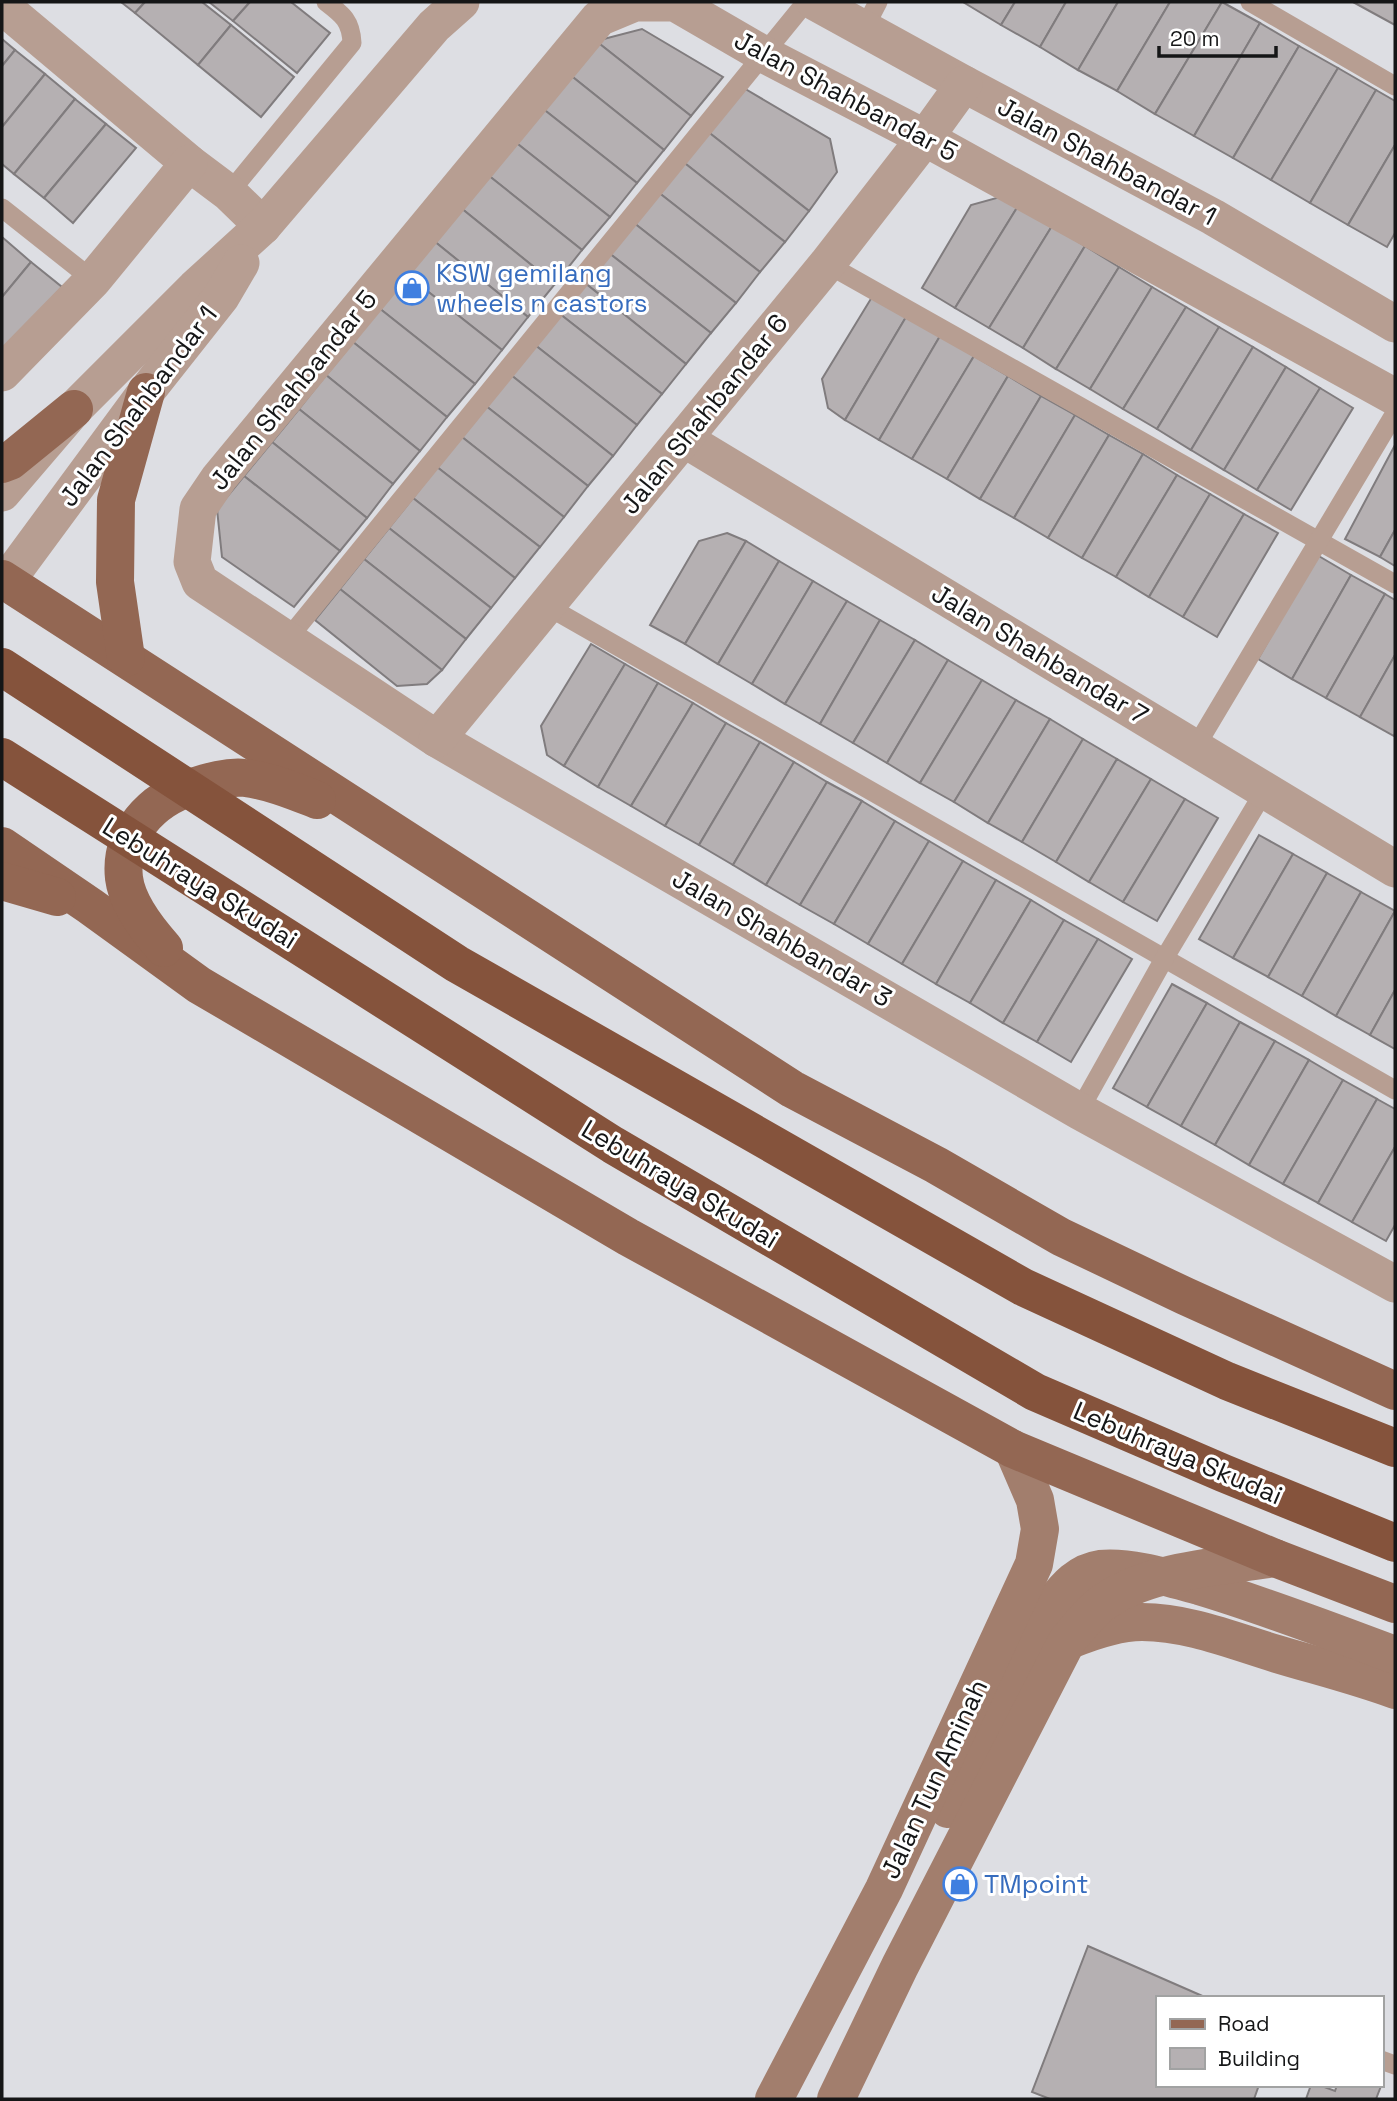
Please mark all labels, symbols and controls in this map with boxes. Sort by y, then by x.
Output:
scale bar [1159,14,1276,58]
street label: Jalan Shahbandar 5 [729,23,963,169]
text: 20 m [1170,25,1220,52]
street label: Jalan Shahbandar 1 [992,89,1222,233]
place label: KSW gemilang wheels n castors [436,256,648,320]
shop icon: KSW gemilang wheels n castors [393,269,431,307]
street label: Jalan Shahbandar 5 [202,283,384,497]
street label: Jalan Shahbandar 1 [51,299,225,513]
street label: Jalan Shahbandar 6 [613,307,795,521]
street label: Jalan Shahbandar 7 [925,576,1155,732]
street label: Lebuhraya Skudai [96,809,304,957]
street label: Jalan Shahbandar 3 [666,861,898,1015]
street label: Lebuhraya Skudai [575,1112,785,1256]
street label: Lebuhraya Skudai [1068,1394,1288,1512]
street label: Jalan Tun Aminah [873,1674,995,1884]
shop icon: TMpoint [941,1865,979,1903]
place label: TMpoint [984,1867,1089,1901]
legend [1156,1996,1383,2087]
text: Road [1218,2010,1270,2037]
text: Building [1218,2045,1300,2072]

